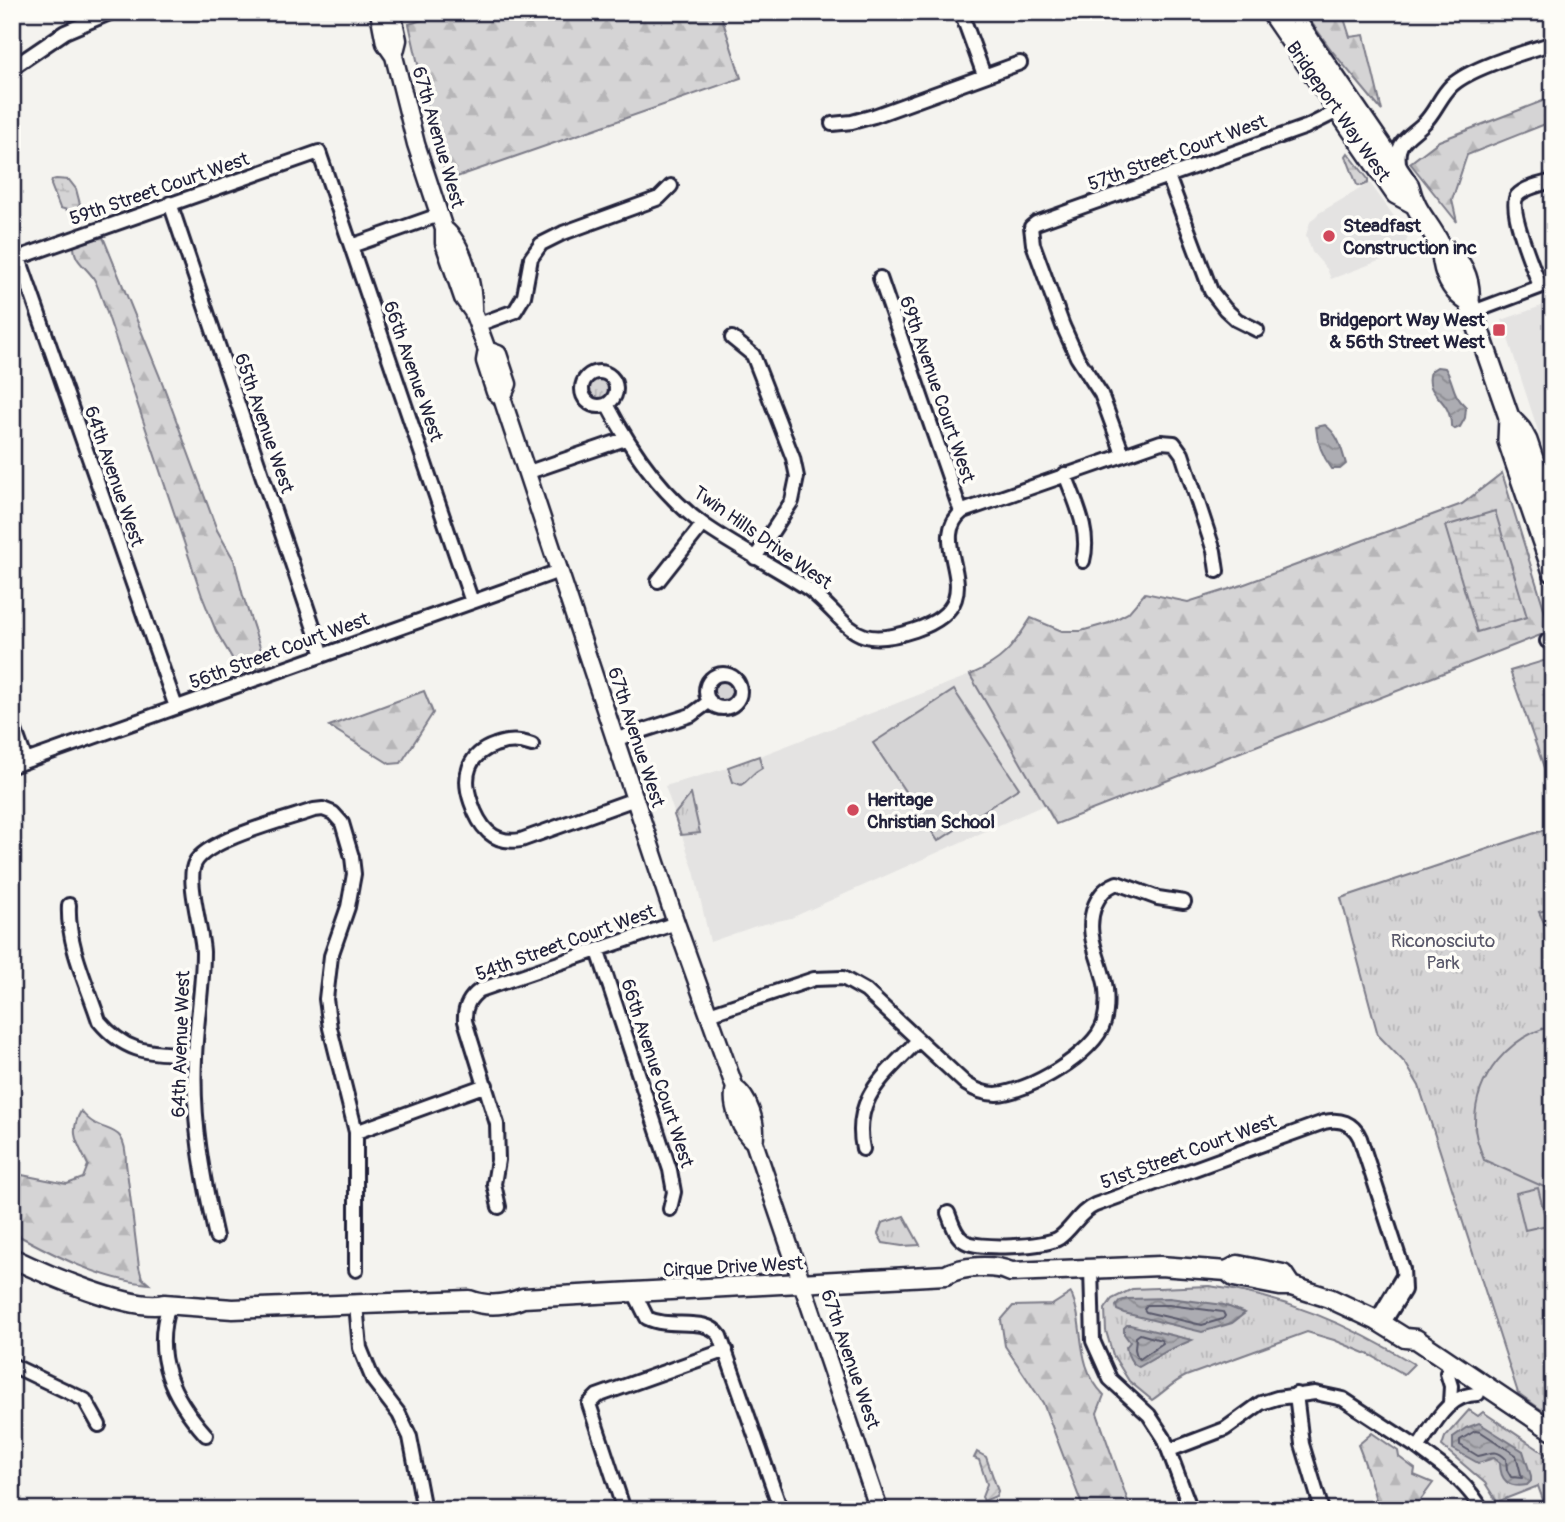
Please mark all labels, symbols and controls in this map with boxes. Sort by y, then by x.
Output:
street label: Bridgeport Way West [1281,37,1396,187]
street label: 67th Avenue West [406,64,470,211]
street label: 57th Street Court West [1085,109,1270,196]
street label: 59th Street Court West [66,147,253,231]
place label: Steadfast Construction inc [1343,214,1477,260]
marker: Steadfast Construction inc [1321,228,1337,244]
street label: 69th Avenue Court West [894,293,980,486]
street label: 66th Avenue West [378,298,448,445]
place label: Bridgeport Way West & 56th Street West [1319,308,1486,354]
marker: Bridgeport Way West & 56th Street West [1491,322,1507,338]
street label: 65th Avenue West [229,350,299,497]
street label: 64th Avenue West [79,403,149,550]
street label: Twin Hills Drive West [688,481,837,595]
street label: 56th Street Court West [186,607,373,695]
street label: 67th Avenue West [602,664,670,811]
place label: Heritage Christian School [867,788,995,834]
marker: Heritage Christian School [845,802,861,818]
street label: 54th Street Court West [472,899,659,987]
park label: Riconosciuto Park [1391,929,1495,975]
street label: 64th Avenue West [166,970,196,1118]
street label: 66th Avenue Court West [615,976,699,1171]
street label: 51st Street Court West [1097,1109,1280,1195]
street label: Cirque Drive West [662,1251,804,1283]
street label: 67th Avenue West [815,1286,885,1433]

